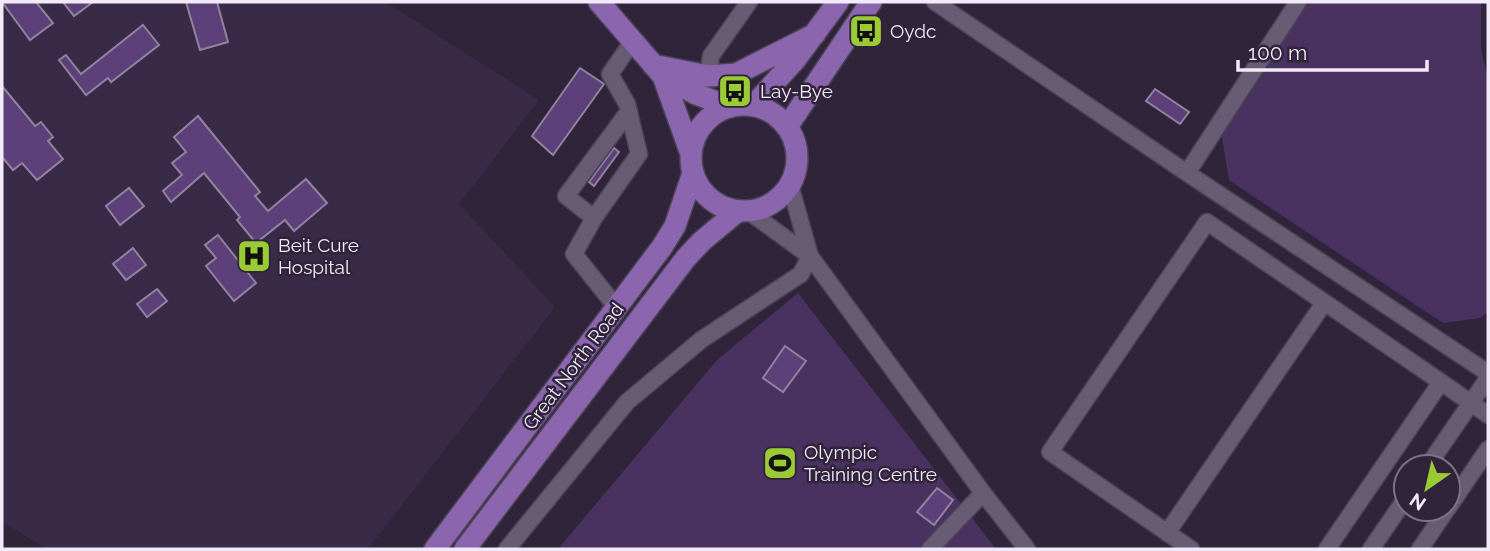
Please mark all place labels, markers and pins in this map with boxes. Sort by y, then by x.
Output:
bus stop icon: Oydc [847,12,885,50]
place label: Oydc [890,20,936,42]
bus stop icon: Lay-Bye [716,72,754,110]
place label: Lay-Bye [760,80,833,102]
place label: Beit Cure Hospital [278,234,359,278]
hospital icon: Beit Cure Hospital [235,237,273,275]
place label: Olympic Training Centre [804,441,937,485]
sports icon: Olympic Training Centre [761,444,799,482]

